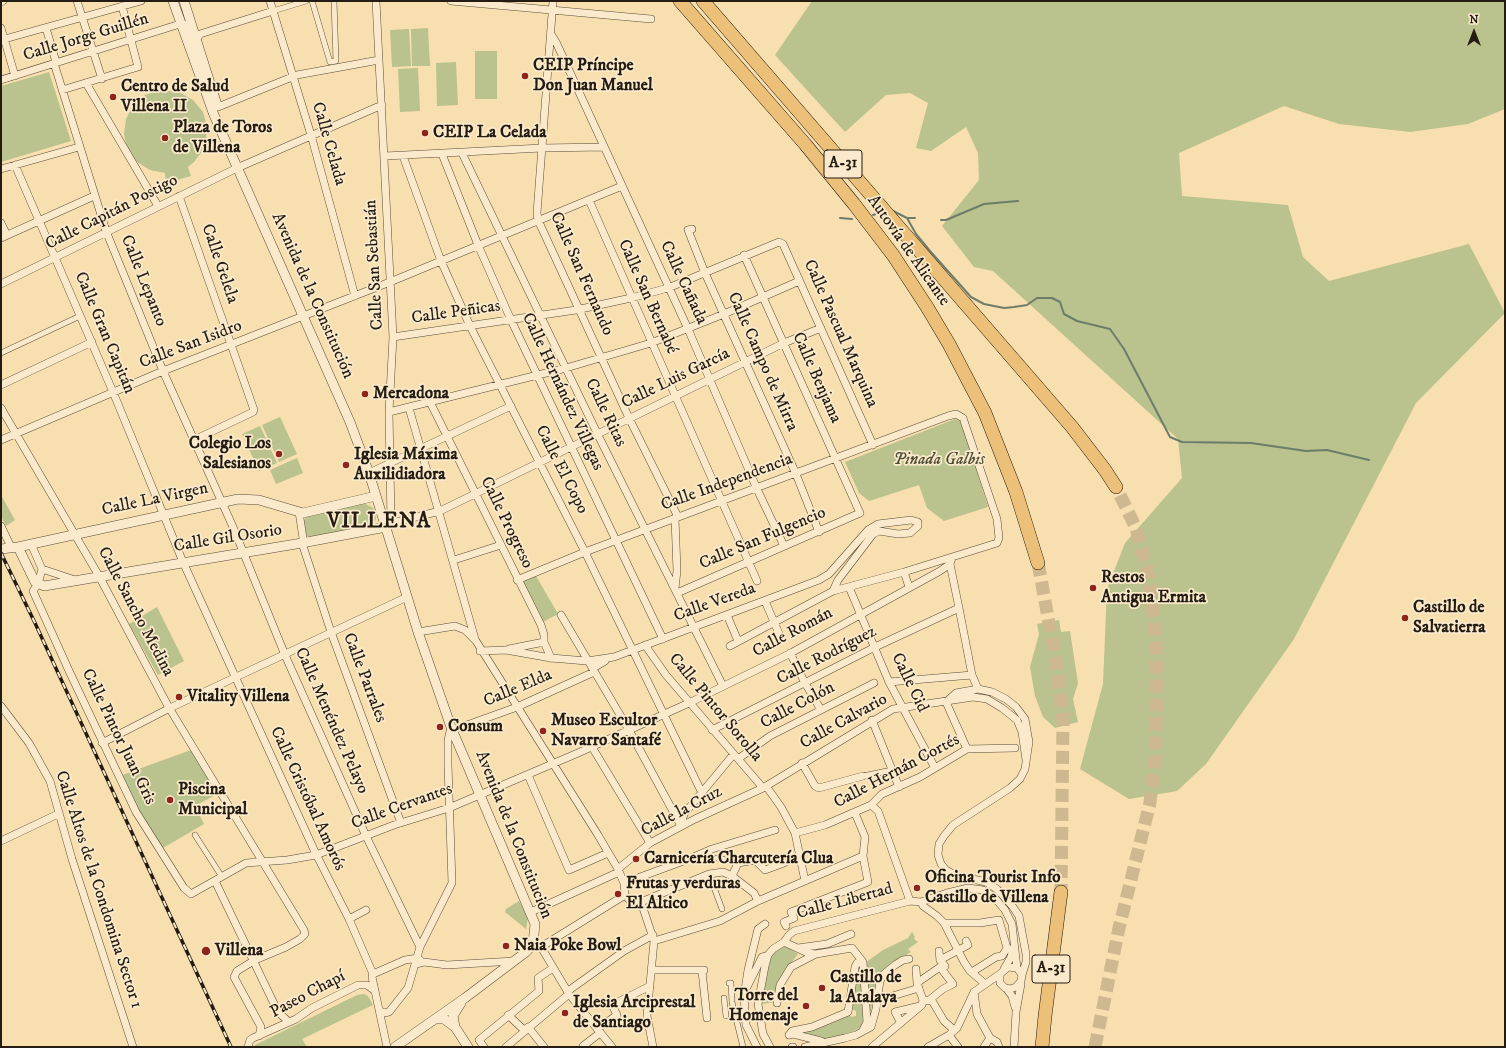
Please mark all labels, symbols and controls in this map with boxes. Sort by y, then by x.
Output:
street label: Calle Jorge Guillén [21,9,151,67]
north arrow [1454,12,1494,52]
text: N [1469,13,1479,27]
place label: CEIP Príncipe Don Juan Manuel [533,56,653,96]
marker: CEIP Príncipe Don Juan Manuel [520,71,530,81]
place label: Centro de Salud Villena II [121,77,229,117]
marker: Centro de Salud Villena II [108,92,118,102]
street label: Calle Celada [306,100,350,188]
place label: Plaza de Toros de Villena [173,118,272,158]
place label: CEIP La Celada [433,123,546,143]
marker: CEIP La Celada [420,128,430,138]
marker: Plaza de Toros de Villena [160,133,170,143]
road number: A-31 [824,150,862,178]
street label: Calle Capitán Postigo [42,171,182,255]
street label: Autovía de Alicante [862,192,954,310]
street label: Calle San Sebastián [361,199,389,331]
street label: Calle San Fernando [545,209,617,339]
street label: Avenida de la Constitución [266,210,358,382]
street label: Calle Gelela [196,222,242,306]
street label: Calle Lepanto [115,232,171,330]
street label: Calle San Bernabé [613,237,681,357]
street label: Calle Cañada [655,238,711,328]
street label: Calle Pascual Marquina [798,257,882,411]
street label: Calle Gran Capitán [69,269,139,397]
street label: Calle Campo de Mirra [722,289,802,435]
street label: Calle Peñicas [410,297,502,329]
street label: Calle Hernández Villegas [516,310,608,474]
street label: Calle San Isidro [137,316,245,374]
street label: Calle Benjama [787,329,845,427]
street label: Calle Luis García [619,344,733,414]
street label: Calle Ritas [580,376,630,450]
place label: Mercadona [373,384,449,404]
marker: Mercadona [360,389,370,399]
street label: Calle El Copo [530,422,592,518]
place label: Colegio Los Salesianos [189,434,271,474]
place label: Iglesia Máxima Auxilidiadora [354,445,458,485]
marker: Colegio Los Salesianos [274,449,284,459]
street label: Calle Independencia [658,450,796,516]
park label: Pinada Galbis [893,450,985,470]
marker: Iglesia Máxima Auxilidiadora [341,460,351,470]
street label: Calle Progreso [475,474,537,572]
street label: Calle La Virgen [100,479,210,521]
street label: Calle San Fulgencio [697,503,829,575]
district label: VILLENA [327,510,431,536]
street label: Calle Gil Osorio [172,520,284,558]
street label: Calle Sancho Medina [92,544,178,680]
place label: Restos Antigua Ermita [1101,568,1206,608]
street label: Calle Vereda [671,579,759,627]
marker: Restos Antigua Ermita [1088,583,1098,593]
place label: Castillo de Salvatierra [1413,598,1486,638]
street label: Calle Román [749,603,837,663]
marker: Castillo de Salvatierra [1400,613,1410,623]
street label: Calle Rodríguez [774,622,880,690]
street label: Calle Parrales [338,630,390,726]
street label: Calle Menéndez Pelayo [290,645,372,797]
street label: Calle Pintor Sorolla [664,650,766,766]
street label: Calle Cid [886,650,932,716]
street label: Calle Pintor Juan Gris [76,666,160,808]
street label: Calle Elda [481,666,555,712]
street label: Calle Colón [757,678,839,734]
place label: Vitality Villena [187,687,290,707]
street label: Calle Calvario [797,690,891,754]
marker: Vitality Villena [174,692,184,702]
place label: Museo Escultor Navarro Santafé [551,711,661,751]
place label: Consum [448,717,503,737]
marker: Consum [435,722,445,732]
street label: Calle Cristóbal Amorós [265,724,349,874]
marker: Museo Escultor Navarro Santafé [538,726,548,736]
street label: Calle Hernán Cortés [831,730,963,814]
street label: Avenida de la Constitución [470,748,556,922]
street label: Calle Altos de la Condomina Sector 1 [50,769,146,1011]
street label: Calle Cervantes [349,779,455,835]
place label: Piscina Municipal [178,780,247,820]
street label: Calle la Cruz [638,782,726,842]
marker: Piscina Municipal [165,795,175,805]
place label: Carnicería Charcutería Clua [644,849,833,869]
marker: Carnicería Charcutería Clua [631,854,641,864]
place label: Oficina Tourist Info Castillo de Villena [925,868,1061,908]
place label: Frutas y verduras El Altico [626,874,740,914]
street label: Calle Libertad [795,879,895,925]
marker: Oficina Tourist Info Castillo de Villena [912,883,922,893]
marker: Frutas y verduras El Altico [613,889,623,899]
place label: Naia Poke Bowl [514,936,621,956]
place label: Villena [215,941,263,961]
marker: Naia Poke Bowl [501,941,511,951]
marker: Villena [200,945,212,957]
road number: A-31 [1032,955,1070,983]
street label: Paseo Chapí [267,967,349,1023]
place label: Castillo de la Atalaya [830,968,902,1008]
marker: Castillo de la Atalaya [817,983,827,993]
place label: Torre del Homenaje [729,986,798,1026]
place label: Iglesia Arciprestal de Santiago [573,993,695,1033]
marker: Torre del Homenaje [801,1001,811,1011]
marker: Iglesia Arciprestal de Santiago [560,1008,570,1018]

